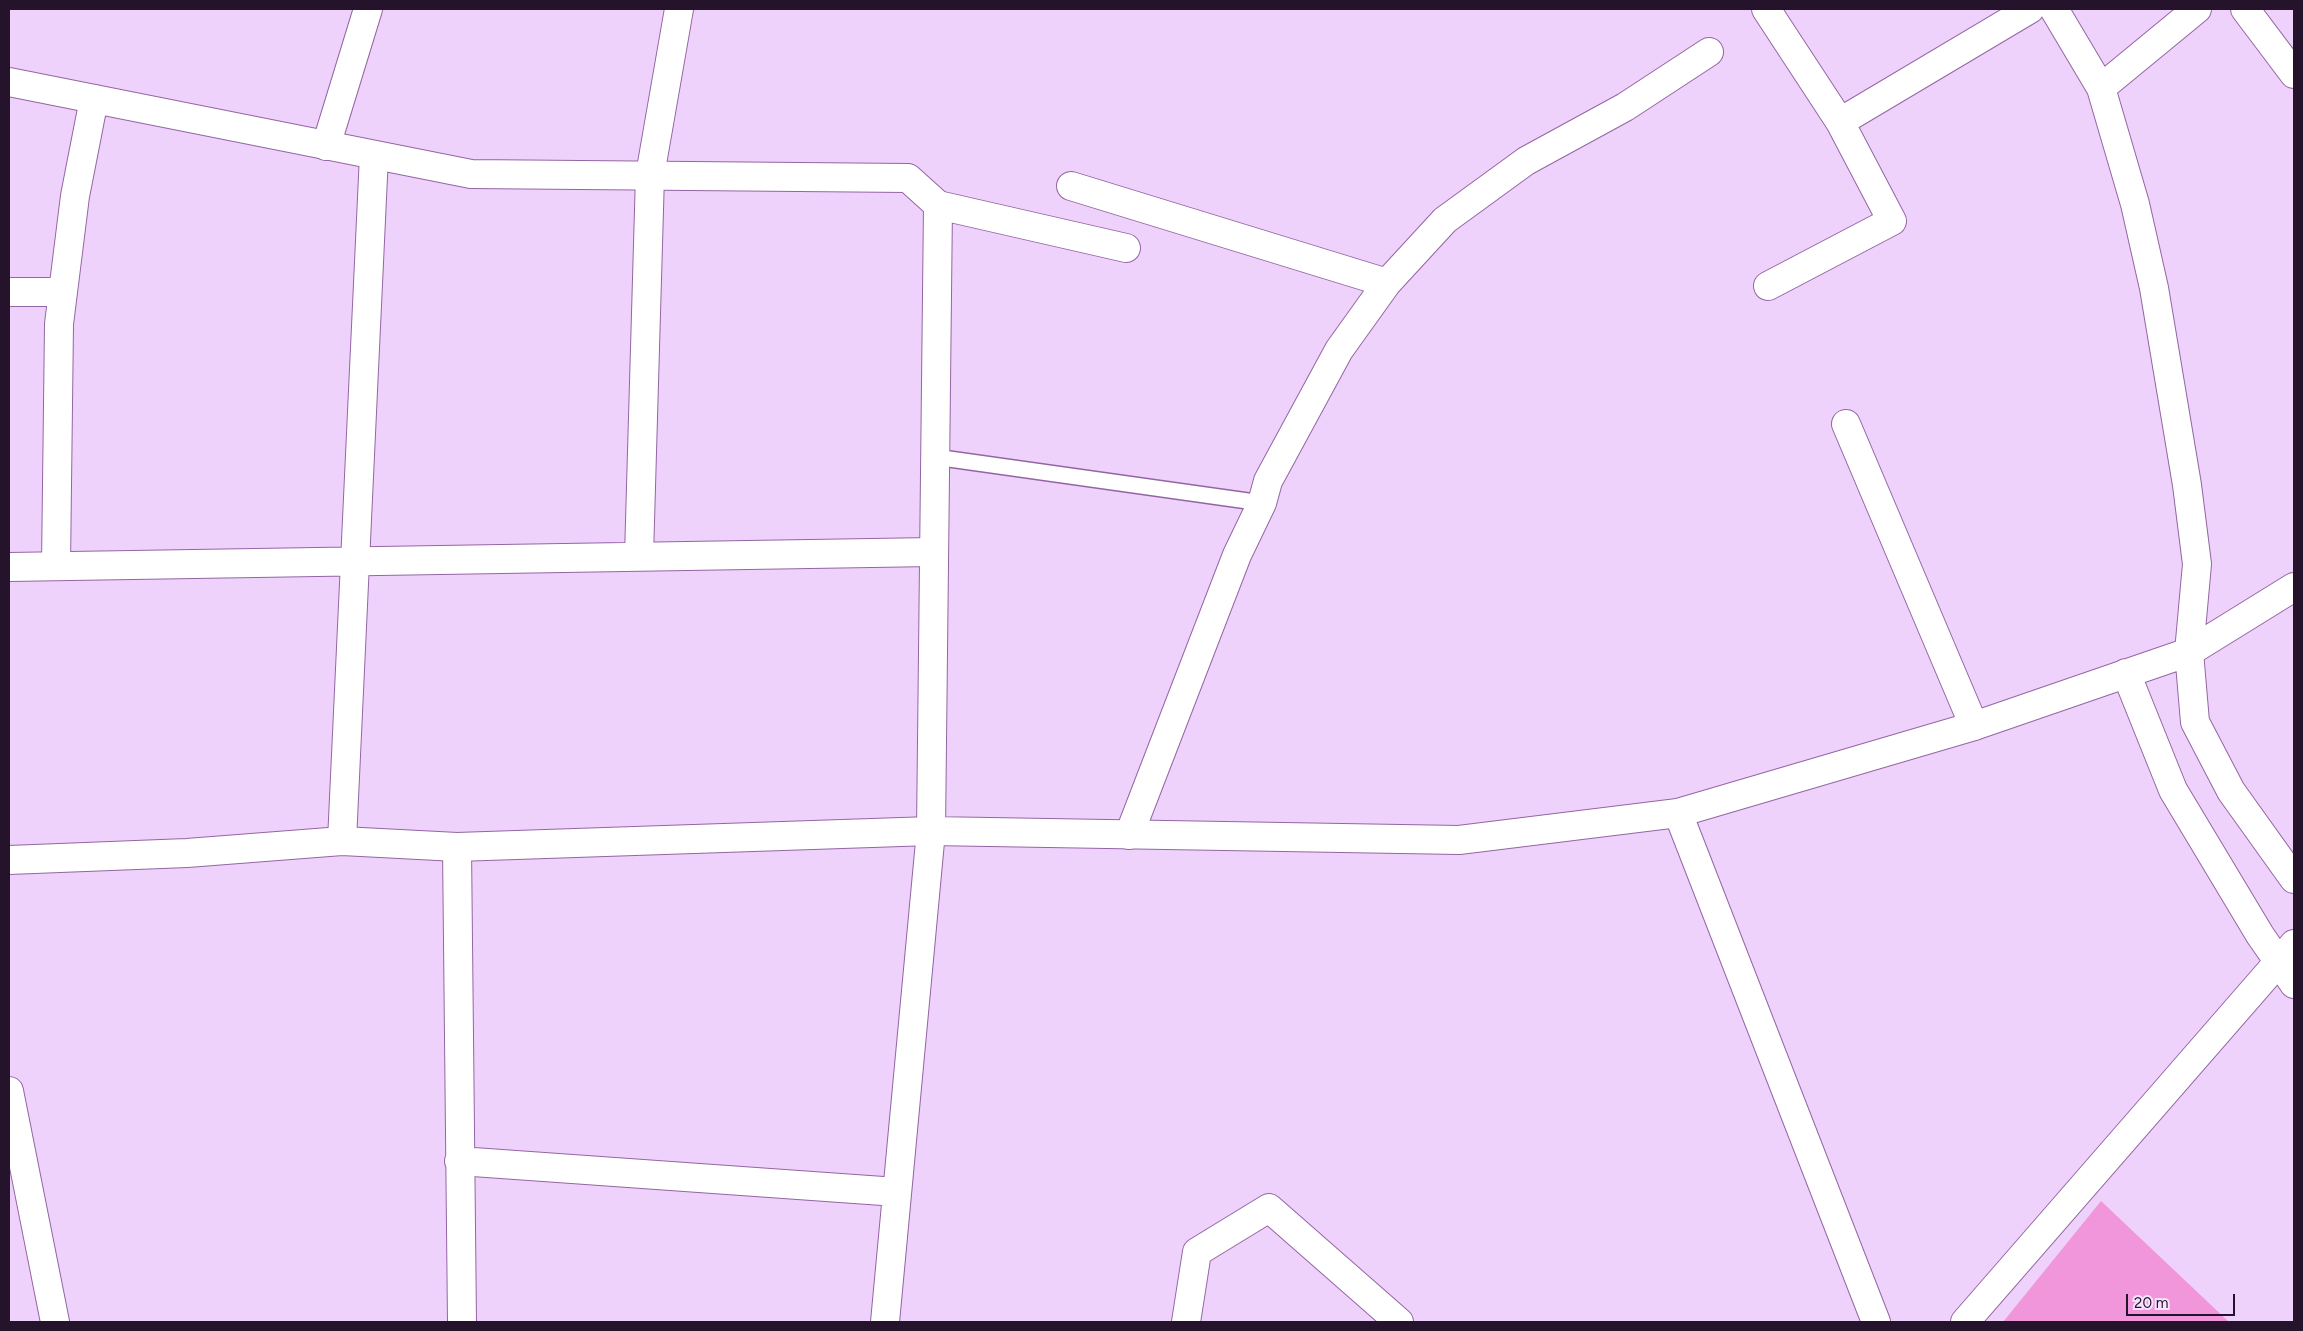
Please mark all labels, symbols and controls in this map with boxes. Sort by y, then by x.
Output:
scale bar [2128,1284,2237,1316]
text: 20 m [2134,1294,2168,1312]

